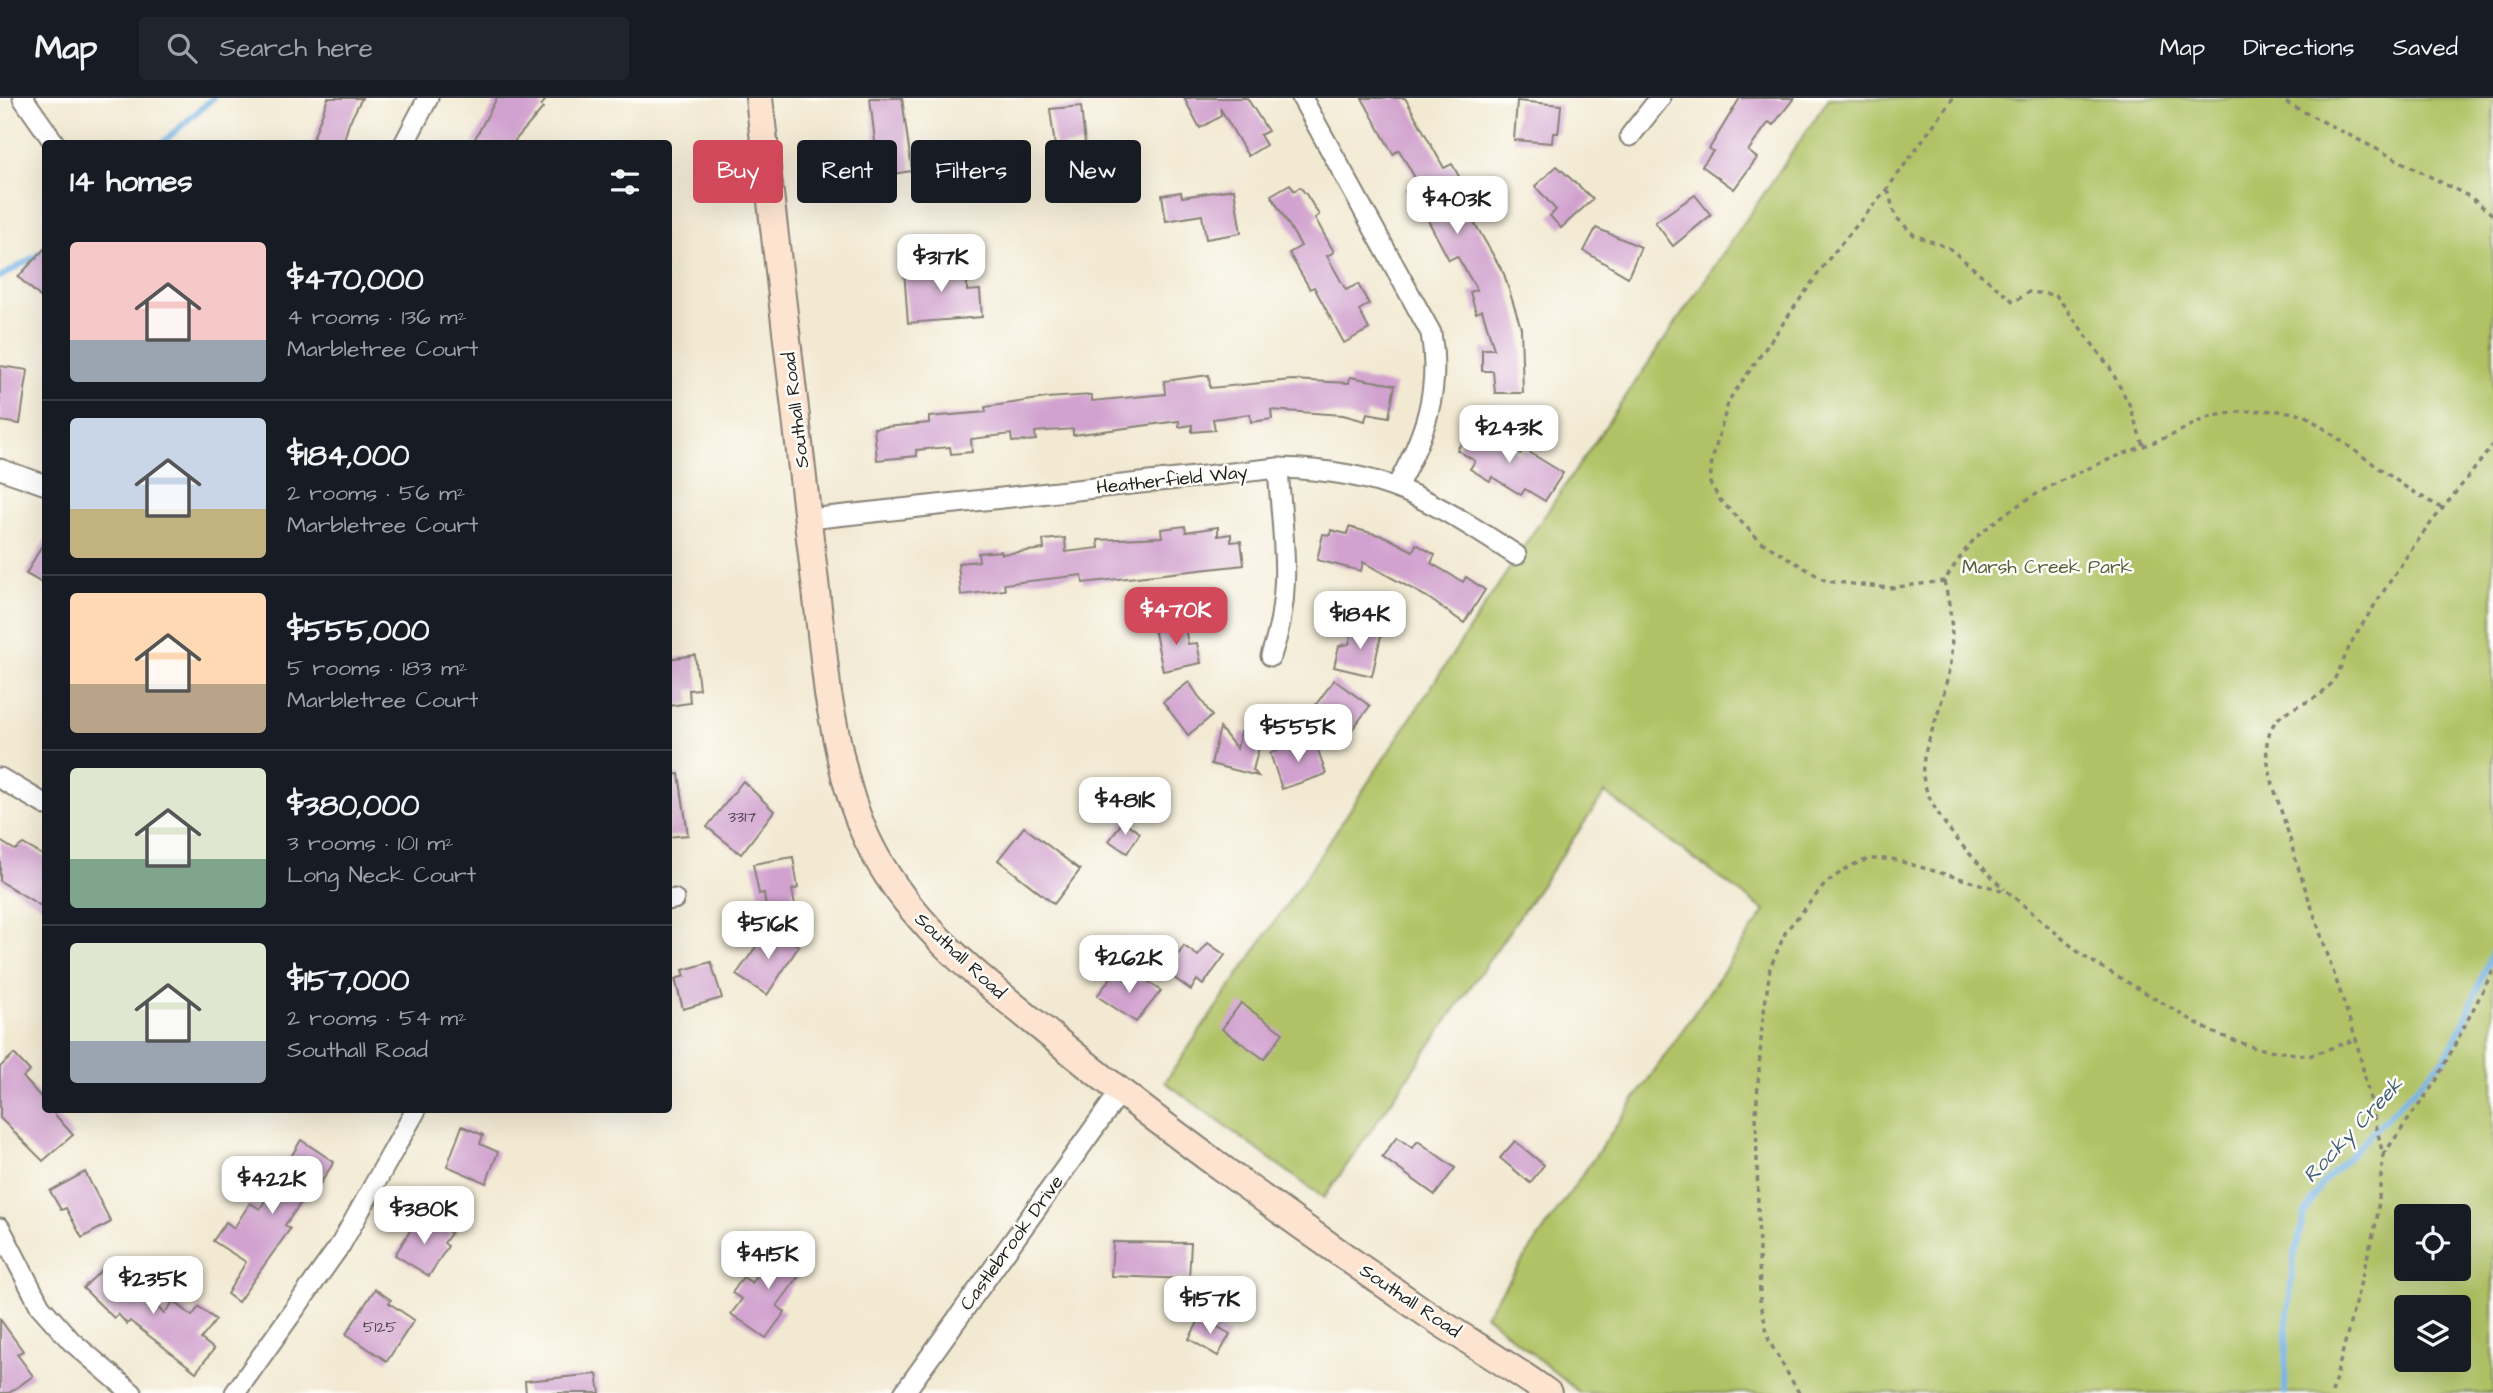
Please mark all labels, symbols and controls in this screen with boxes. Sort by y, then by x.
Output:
search box [139,17,629,80]
text: Map [35,25,97,71]
icon: search [163,29,201,67]
text: Search here [219,30,373,66]
text: Map [2160,31,2205,65]
text: Directions [2243,31,2355,65]
text: Saved [2393,31,2458,65]
chip: Buy [693,140,783,203]
chip: Rent [797,140,897,203]
chip: Filters [911,140,1031,203]
chip: New [1045,140,1141,203]
text: 14 homes [70,161,193,203]
icon: filters [606,163,644,201]
pin: $403K [1408,176,1506,236]
text: $403K [1423,183,1491,215]
pin: $317K [892,234,990,294]
text: $317K [913,241,969,273]
text: $470,000 [287,259,424,301]
icon: home [126,270,210,354]
text: 4 rooms · 136 m² [287,301,466,333]
text: Marbletree Court [287,333,478,365]
street label: Southall Road [775,350,817,469]
pin: $243K [1460,406,1558,465]
text: $243K [1475,412,1543,444]
text: $184,000 [287,435,410,477]
icon: home [126,446,210,530]
street label: Heatherfield Way [1095,459,1250,502]
text: 2 rooms · 56 m² [287,477,465,509]
text: Marbletree Court [287,509,478,541]
park label: Marsh Creek Park [1962,554,2132,581]
pin: $470K [1127,588,1225,647]
pin: $184K [1311,592,1409,651]
text: $470K [1140,594,1212,626]
text: $184K [1330,598,1390,630]
text: $555,000 [287,610,430,652]
icon: home [126,621,210,705]
text: 5 rooms · 183 m² [287,652,467,684]
text: Marbletree Court [287,684,478,716]
pin: $555K [1249,704,1347,764]
text: $555K [1260,711,1336,743]
pin: $481K [1076,778,1174,837]
text: $481K [1095,784,1155,816]
text: $380,000 [287,785,419,827]
icon: home [126,796,210,880]
house number: 3317 [728,806,756,828]
text: 3 rooms · 101 m² [287,827,454,859]
text: Long Neck Court [287,859,476,891]
pin: $516K [719,902,817,961]
street label: Southall Road [908,906,1012,1006]
text: $516K [738,908,798,940]
pin: $262K [1080,936,1178,995]
text: $262K [1095,942,1163,974]
text: $157,000 [287,960,409,1002]
icon: home [126,971,210,1055]
text: 2 rooms · 54 m² [287,1002,467,1034]
text: Southall Road [287,1034,428,1066]
water label: Rocky Creek [2296,1070,2411,1190]
pin: $422K [223,1156,321,1216]
text: $422K [238,1163,306,1195]
street label: Castlebrook Drive [954,1170,1070,1316]
pin: $380K [375,1186,473,1246]
text: $380K [390,1193,458,1225]
map controls [2394,1204,2471,1372]
button: locate [2394,1204,2471,1281]
pin: $415K [719,1232,817,1291]
text: $415K [737,1238,799,1270]
pin: $235K [104,1256,202,1316]
street label: Southall Road [1354,1257,1466,1345]
text: $235K [119,1263,187,1295]
pin: $157K [1161,1276,1259,1336]
text: $157K [1180,1283,1240,1315]
button: layers [2394,1295,2471,1372]
house number: 5125 [363,1316,398,1338]

